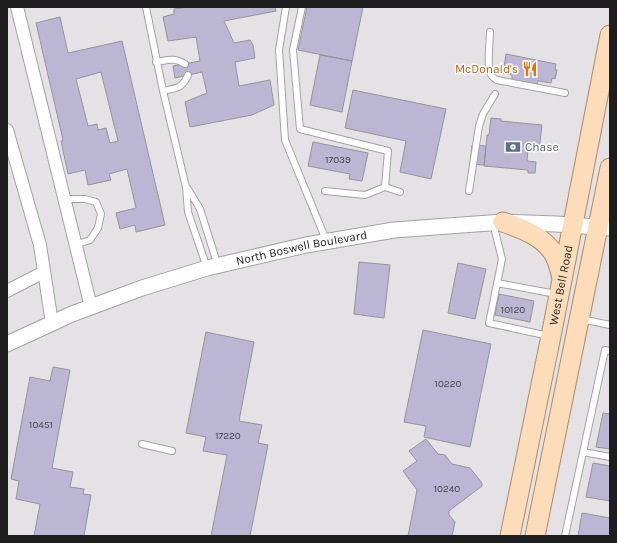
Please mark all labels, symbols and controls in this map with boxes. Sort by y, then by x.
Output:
restaurant icon: McDonald's [521,60,539,78]
place label: McDonald's [455,62,518,76]
bank icon: Chase [504,138,522,156]
place label: Chase [525,140,559,154]
house number: 17039 [325,154,351,166]
street label: North Boswell Boulevard [235,228,368,268]
street label: West Bell Road [546,244,576,326]
house number: 10120 [501,304,525,316]
house number: 10220 [435,378,461,390]
house number: 10451 [29,419,53,431]
house number: 17220 [215,430,241,442]
house number: 10240 [434,483,460,495]

